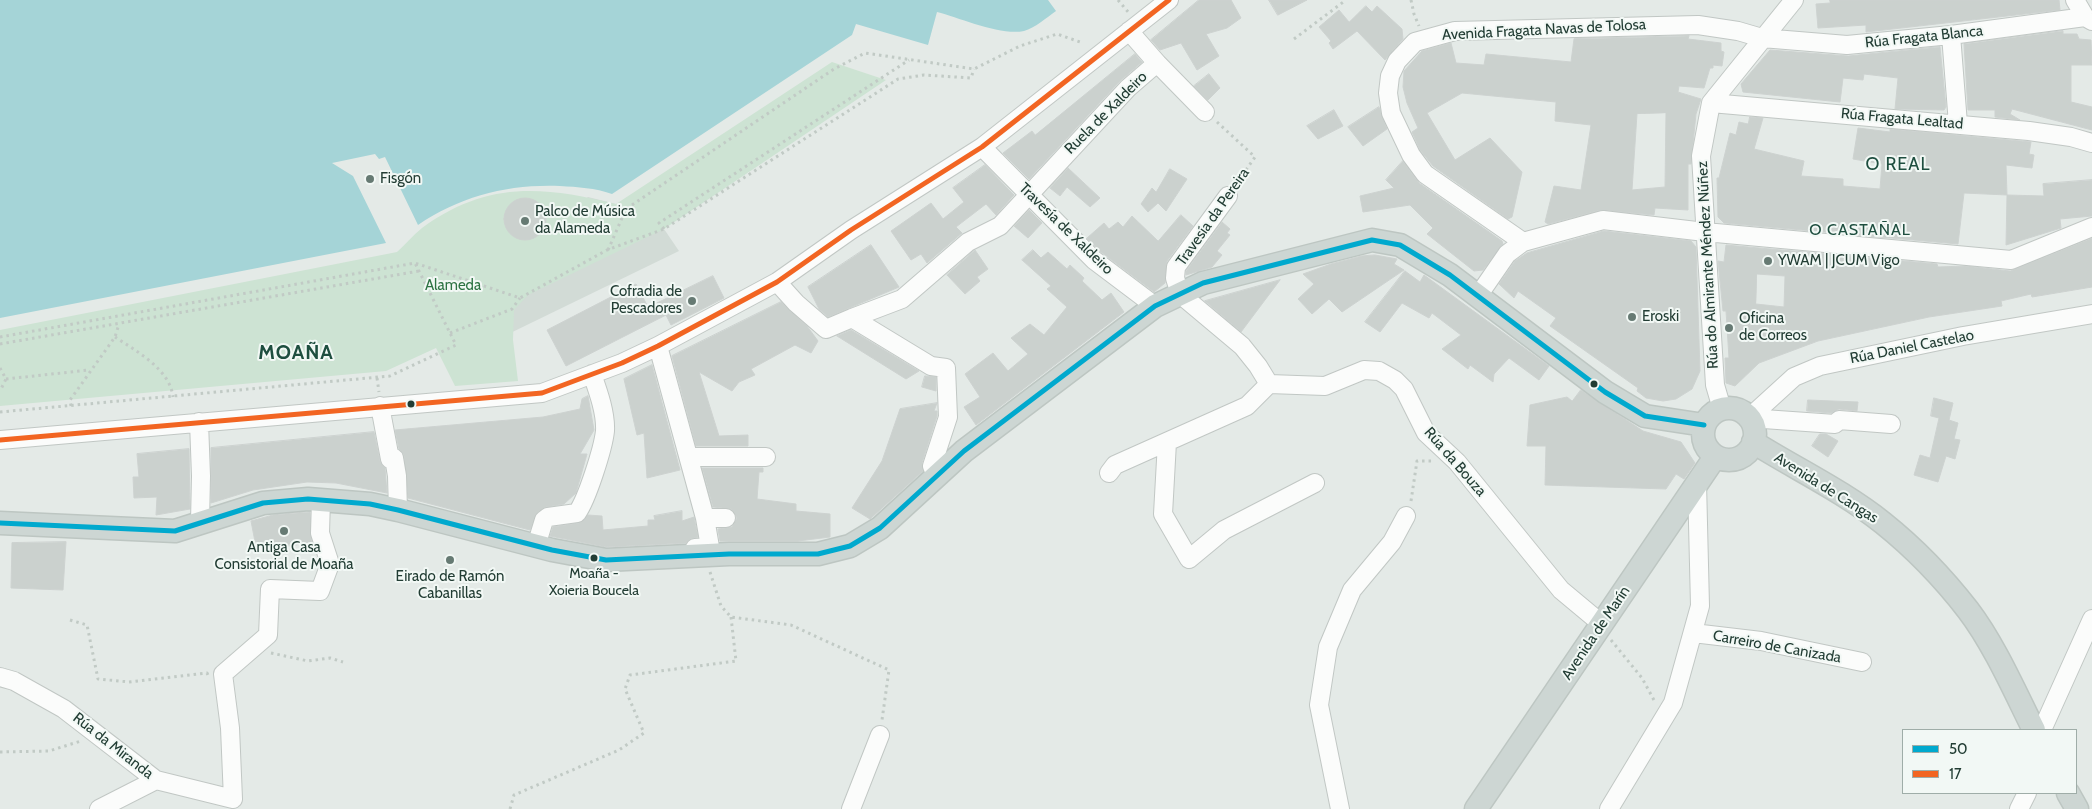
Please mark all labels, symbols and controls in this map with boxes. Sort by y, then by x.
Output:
street label: Avenida Fragata Navas de Tolosa [1442,16,1646,44]
street label: Rúa Fragata Blanca [1864,22,1984,52]
street label: Ruela de Xaldeiro [1061,68,1151,158]
street label: Rúa Fragata Lealtad [1840,105,1964,133]
district label: O REAL [1865,154,1931,176]
street label: Rúa do Almirante Méndez Núñez [1694,161,1722,369]
street label: Travesía da Pereira [1173,165,1253,269]
place label: Fisgón [380,170,421,188]
marker: Fisgón [364,173,376,185]
street label: Travesía de Xaldeiro [1015,179,1117,279]
place label: Palco de Música da Alameda [535,203,635,238]
marker: Palco de Música da Alameda [519,215,531,227]
district label: O CASTAÑAL [1808,220,1912,240]
place label: YWAM | JCUM Vigo [1778,252,1900,270]
marker: YWAM | JCUM Vigo [1762,255,1774,267]
park label: Alameda [425,277,481,295]
place label: Cofradia de Pescadores [610,283,682,318]
marker: Cofradia de Pescadores [686,295,698,307]
place label: Eroski [1642,308,1679,326]
place label: Oficina de Correos [1739,310,1807,345]
marker: Eroski [1626,311,1638,323]
marker: Oficina de Correos [1723,322,1735,334]
street label: Rúa Daniel Castelao [1849,326,1975,368]
district label: MOAÑA [258,341,334,365]
unlabelled marker [1589,379,1599,389]
unlabelled marker [406,399,416,409]
street label: Rúa da Bouza [1420,424,1490,500]
street label: Avenida de Cangas [1771,449,1881,527]
marker: Antiga Casa Consistorial de Moaña [278,525,290,537]
place label: Antiga Casa Consistorial de Moaña [215,539,353,574]
marker: Moaña - Xoieria Boucela [589,553,599,563]
marker: Eirado de Ramón Cabanillas [444,554,456,566]
place label: Moaña - Xoieria Boucela [549,566,639,598]
place label: Eirado de Ramón Cabanillas [396,568,504,603]
street label: Avenida de Marín [1558,583,1634,683]
street label: Carreiro de Canizada [1711,627,1843,667]
street label: Rúa da Miranda [69,709,157,783]
legend [1902,729,2077,794]
text: 50 [1949,740,1968,758]
text: 17 [1949,765,1961,783]

